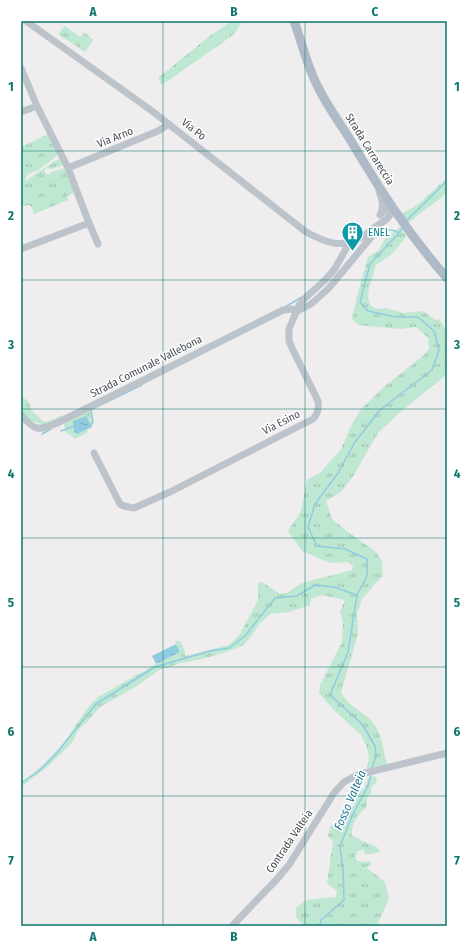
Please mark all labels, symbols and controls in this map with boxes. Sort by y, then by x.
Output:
text: A [88,4,97,19]
text: B [230,4,238,19]
text: C [372,4,379,19]
text: 1 [8,79,14,94]
text: 1 [454,79,460,94]
street label: Strada Carrareccia [342,111,397,187]
street label: Via Po [179,116,209,143]
street label: Via Arno [95,124,135,151]
text: 2 [7,208,14,223]
text: 2 [453,208,460,223]
building icon: ENEL [339,219,365,252]
place label: ENEL [368,226,390,239]
street label: Strada Comunale Vallebona [88,333,204,400]
text: 3 [7,337,14,352]
text: 3 [453,337,460,352]
street label: Via Esino [260,407,302,437]
text: 4 [8,466,15,481]
text: 4 [454,466,461,481]
text: 5 [8,595,14,610]
text: 5 [454,595,460,610]
text: 6 [8,724,15,739]
text: 6 [454,724,461,739]
water label: Fosso Valteia [331,768,369,832]
street label: Contrada Valteia [263,807,315,875]
text: 7 [8,853,14,868]
text: 7 [454,853,460,868]
text: A [88,929,97,944]
text: B [230,929,238,944]
text: C [372,929,379,944]

